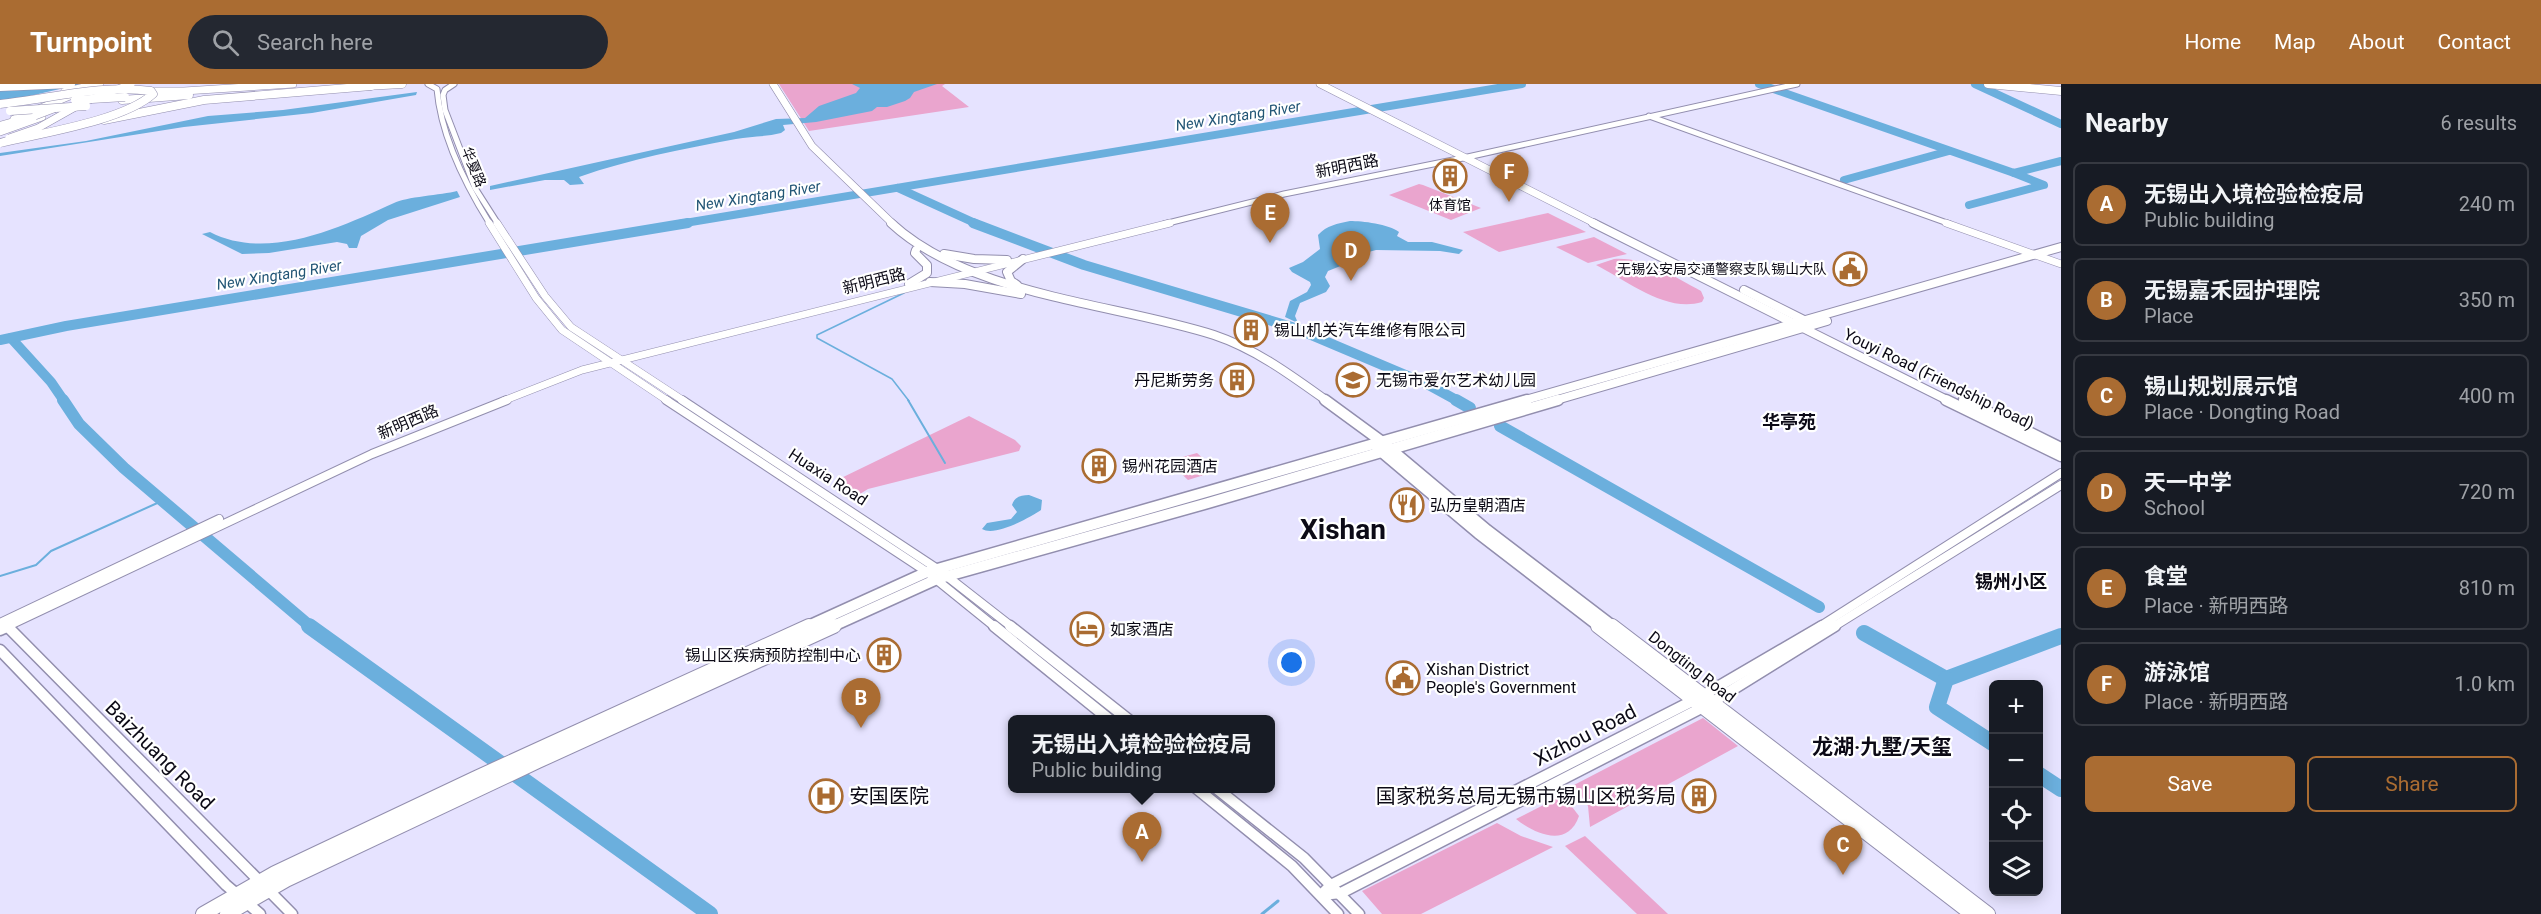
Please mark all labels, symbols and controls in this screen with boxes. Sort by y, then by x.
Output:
search box [188,15,608,69]
text: Turnpoint [30,26,152,59]
icon: search [209,26,242,59]
text: Search here [257,30,373,55]
text: Home [2185,30,2241,54]
text: Map [2274,30,2316,54]
text: About [2349,30,2405,54]
text: Contact [2438,30,2511,54]
water label: New Xingtang River [1174,97,1303,135]
text: Nearby [2085,108,2168,138]
text: 6 results [2441,111,2517,135]
street label: 华夏路 [459,145,489,189]
street label: 新明西路 [1314,151,1380,181]
pin: F [1490,152,1528,202]
building icon: 体育馆 [1432,158,1468,194]
water label: New Xingtang River [694,177,823,215]
text: 无锡出入境检验检疫局 [2144,182,2364,207]
text: A [2100,192,2113,216]
text: 240 m [2459,192,2515,216]
pin: E [1250,194,1290,243]
place label: 体育馆 [1429,197,1471,213]
text: Public building [2144,208,2274,232]
pin: D [1332,232,1370,281]
public building icon: 无锡公安局交通警察支队锡山大队 [1832,251,1868,287]
water label: New Xingtang River [215,256,344,294]
place label: 无锡公安局交通警察支队锡山大队 [1617,261,1827,277]
street label: 新明西路 [841,264,907,298]
text: 无锡嘉禾园护理院 [2144,278,2320,303]
text: B [2100,288,2113,312]
text: 350 m [2459,288,2515,312]
text: Place [2144,304,2193,328]
building icon: 锡山机关汽车维修有限公司 [1233,312,1269,348]
place label: 锡山机关汽车维修有限公司 [1274,321,1466,340]
street label: Youyi Road (Friendship Road) [1841,325,2037,433]
building icon: 丹尼斯劳务 [1219,362,1255,398]
school or university icon: 无锡市爱尔艺术幼儿园 [1335,362,1371,398]
place label: 丹尼斯劳务 [1134,371,1214,390]
place label: 无锡市爱尔艺术幼儿园 [1376,371,1536,390]
text: 锡山规划展示馆 [2144,374,2298,399]
text: C [2100,384,2113,408]
text: 400 m [2459,384,2515,408]
text: Place · Dongting Road [2144,400,2340,424]
street label: 新明西路 [375,401,441,443]
district label: 华亭苑 [1762,411,1816,432]
street label: Huaxia Road [785,444,871,510]
building icon: 锡州花园酒店 [1081,448,1117,484]
place label: 锡州花园酒店 [1122,457,1218,476]
text: 天一中学 [2144,470,2232,495]
text: D [2100,480,2113,504]
text: 720 m [2459,480,2515,504]
restaurant icon: 弘历皇朝酒店 [1389,487,1425,523]
place label: 弘历皇朝酒店 [1430,496,1526,515]
text: School [2144,496,2205,520]
district label: Xishan [1300,513,1386,546]
text: 食堂 [2144,564,2188,589]
district label: 锡州小区 [1975,571,2047,592]
text: E [2101,576,2112,600]
text: 810 m [2459,576,2515,600]
text: Place · 新明西路 [2144,594,2289,618]
hotel icon: 如家酒店 [1069,611,1105,647]
place label: 如家酒店 [1110,620,1174,639]
street label: Dongting Road [1645,627,1739,707]
building icon: 锡山区疾病预防控制中心 [866,637,902,673]
place label: 锡山区疾病预防控制中心 [685,646,861,665]
your location [1277,648,1306,677]
public building icon: Xishan District People's Government [1385,660,1421,696]
place label: Xishan District People's Government [1426,660,1576,697]
text: 游泳馆 [2144,660,2210,685]
text: F [2101,672,2112,696]
text: 1.0 km [2455,672,2515,696]
pin: B [842,678,880,728]
map controls [1989,680,2043,896]
button: + [1989,680,2043,734]
text: Place · 新明西路 [2144,690,2289,714]
street label: Baizhuang Road [101,696,219,814]
street label: Xizhou Road [1530,699,1640,771]
popup [1008,715,1275,793]
text: 无锡出入境检验检疫局 [1031,732,1252,757]
button: − [1989,734,2043,788]
district label: 龙湖·九墅/天玺 [1812,735,1952,759]
button: Save [2085,756,2295,812]
button: Share [2307,756,2517,812]
text: Public building [1031,758,1162,782]
hospital icon: 安国医院 [808,778,844,814]
building icon: 国家税务总局无锡市锡山区税务局 [1681,778,1717,814]
place label: 安国医院 [849,784,929,808]
place label: 国家税务总局无锡市锡山区税务局 [1376,784,1676,808]
button: locate [1989,788,2043,842]
pin: A [1122,812,1162,862]
pin: C [1824,826,1862,875]
button: layers [1989,842,2043,896]

